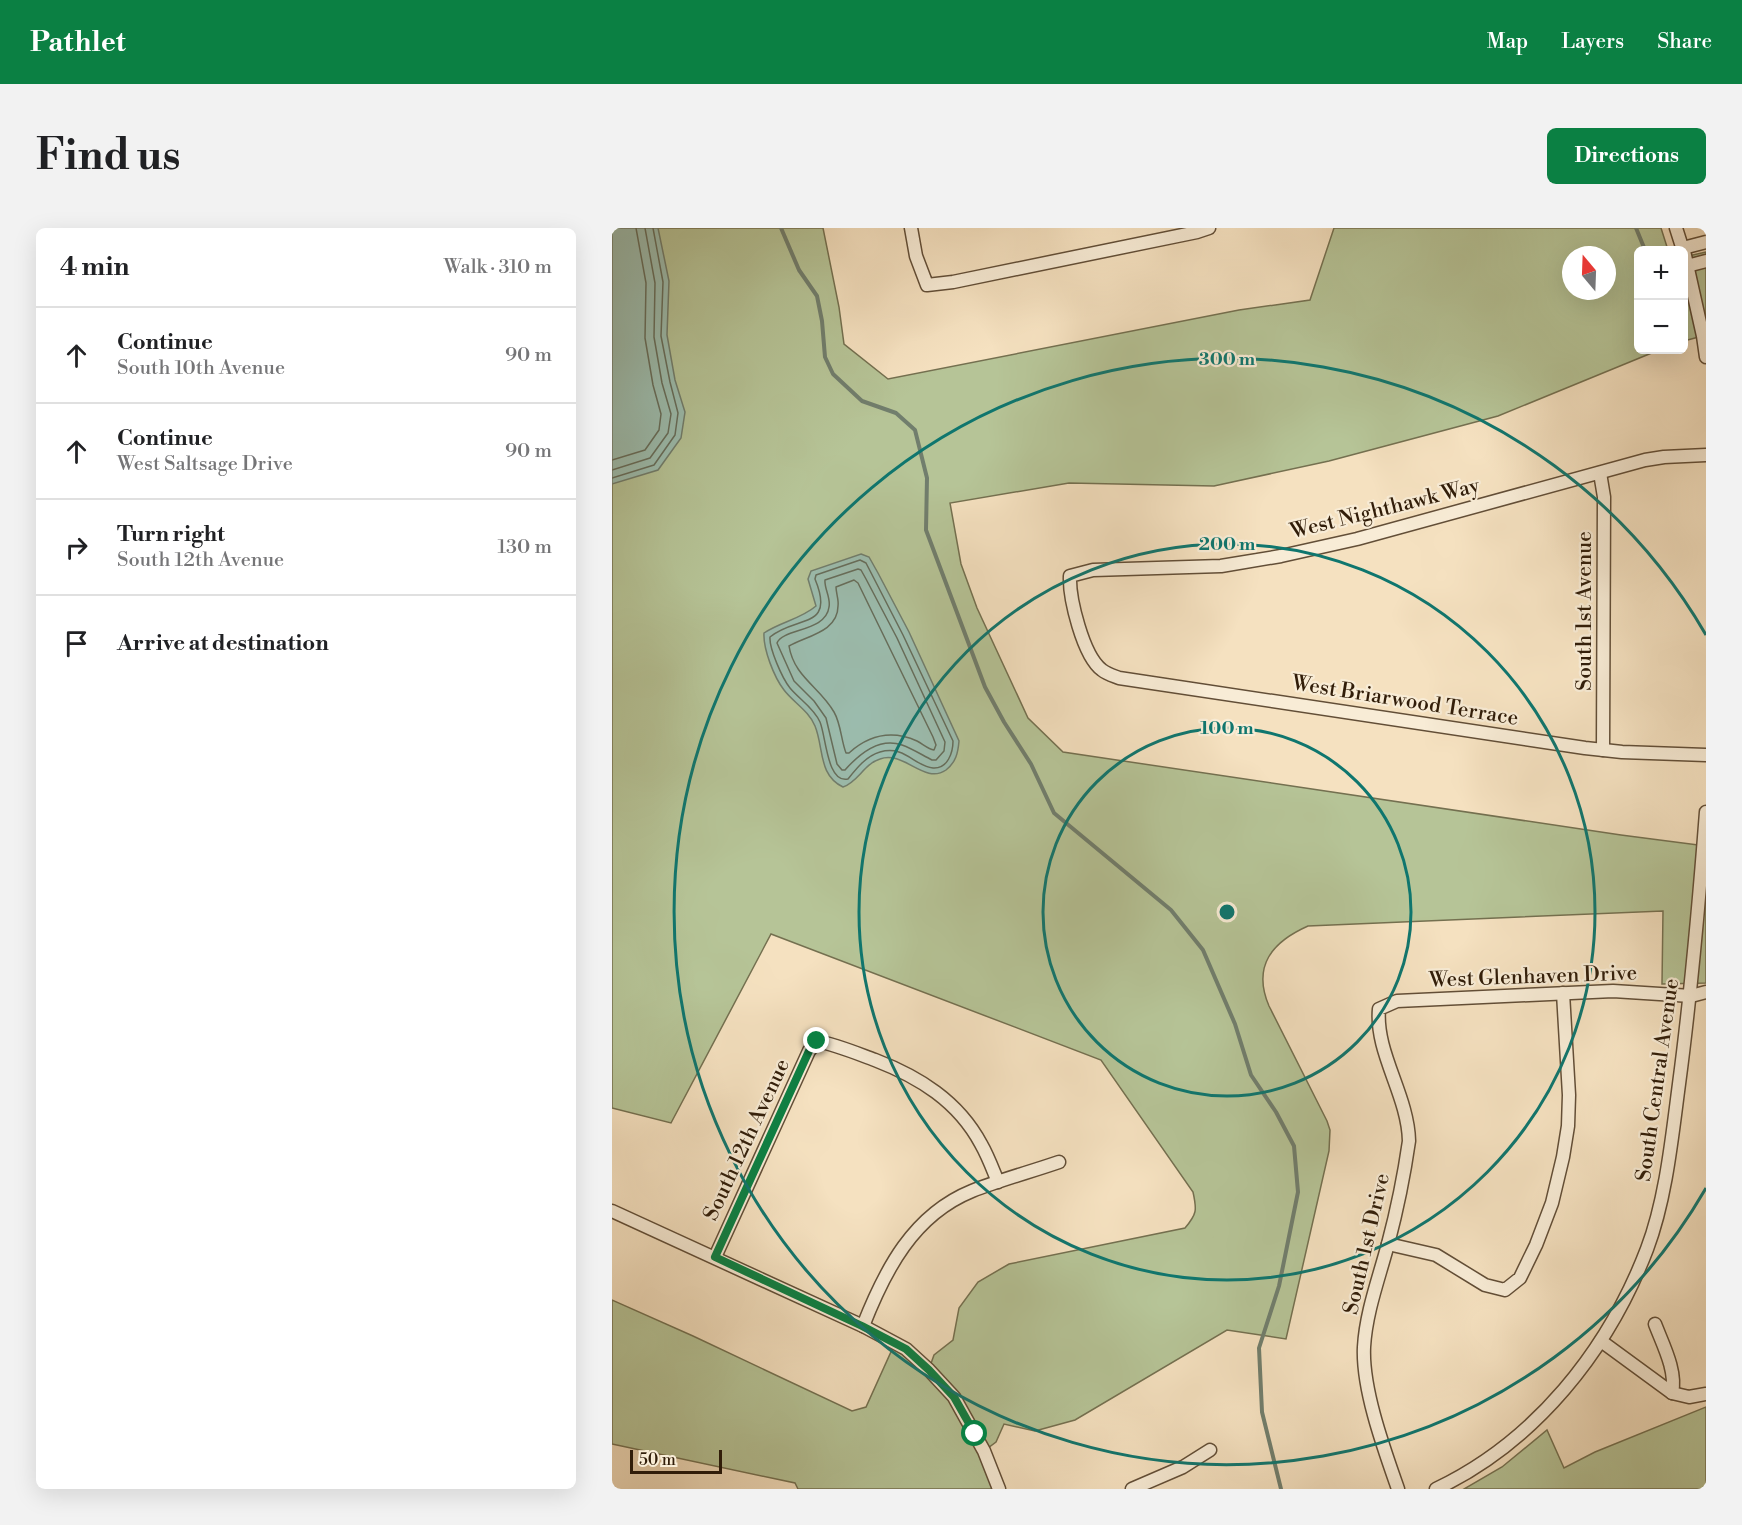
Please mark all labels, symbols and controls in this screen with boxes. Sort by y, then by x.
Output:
text: Pathlet [30,25,126,60]
text: Map [1487,29,1528,55]
text: Layers [1561,29,1624,55]
text: Share [1657,29,1712,55]
button: Directions [1547,128,1706,184]
text: Find us [36,130,180,183]
north arrow [1562,246,1616,300]
map controls [1634,246,1688,354]
button: + [1634,246,1688,300]
text: 4 min [60,251,130,283]
text: Walk · 310 m [444,255,552,280]
button: − [1634,300,1688,354]
text: Continue [117,329,213,356]
icon: ahead [60,339,93,372]
text: 90 m [505,343,552,368]
text: 300 m [1199,348,1256,371]
text: South 10th Avenue [117,356,285,381]
text: Continue [117,425,213,452]
icon: ahead [60,435,93,468]
text: 90 m [505,439,552,464]
text: West Saltsage Drive [117,452,293,477]
street label: West Nighthawk Way [1287,473,1483,545]
text: Turn right [117,521,225,548]
icon: right [60,531,93,564]
street label: South 1st Avenue [1572,531,1598,691]
text: 200 m [1199,533,1256,556]
text: 130 m [497,535,552,560]
text: South 12th Avenue [117,548,284,573]
icon: arrive [60,627,93,660]
text: Arrive at destination [117,630,329,657]
street label: West Briarwood Terrace [1289,670,1520,732]
text: 100 m [1200,717,1254,740]
centre of rings [1217,902,1237,922]
street label: West Glenhaven Drive [1427,960,1638,994]
street label: South Central Avenue [1631,977,1685,1183]
route end [803,1027,829,1053]
street label: South 12th Avenue [698,1055,796,1225]
street label: South 1st Drive [1338,1171,1396,1317]
route start [961,1420,987,1446]
scale bar [630,1447,722,1474]
text: 50 m [639,1450,676,1470]

